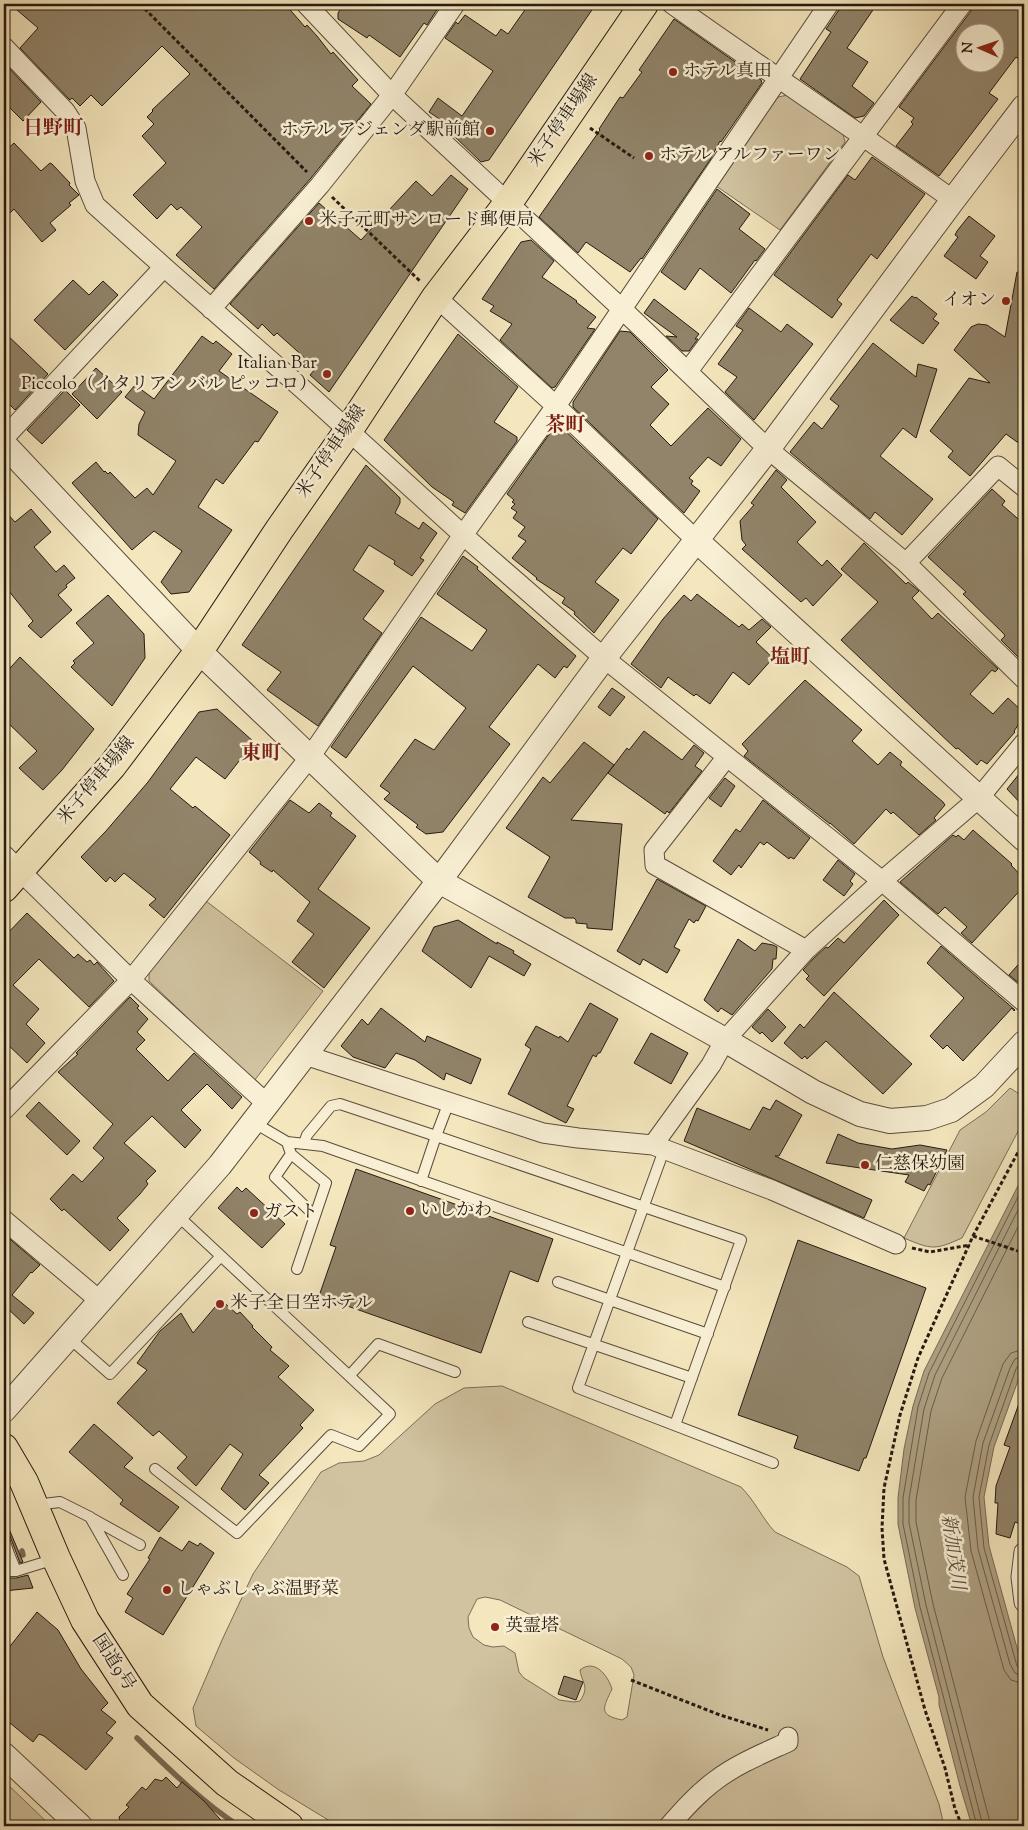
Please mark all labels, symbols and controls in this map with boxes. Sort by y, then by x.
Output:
north arrow [956,22,1006,72]
text: N [959,42,979,54]
place label: ホテル真田 [683,59,772,85]
marker: ホテル真田 [667,66,679,78]
street label: 米子停車場線 [523,69,605,173]
district label: 日野町 [23,115,84,144]
place label: ホテル アジェンダ駅前館 [281,118,480,144]
marker: ホテル アジェンダ駅前館 [484,125,496,137]
place label: ホテル アルファーワン [659,143,841,169]
marker: ホテル アルファーワン [643,150,655,162]
place label: 米子元町サンロード郵便局 [319,208,534,234]
marker: 米子元町サンロード郵便局 [303,215,315,227]
place label: イオン [943,288,996,314]
marker: イオン [1000,295,1012,307]
place label: Italian Bar Piccolo（イタリアン バル ピッコロ） [21,351,317,398]
marker: Italian Bar Piccolo（イタリアン バル ピッコロ） [321,368,333,380]
street label: 米子停車場線 [291,400,373,504]
district label: 茶町 [545,412,586,441]
district label: 塩町 [770,644,811,673]
street label: 米子停車場線 [52,731,142,831]
district label: 東町 [241,740,282,769]
place label: 仁慈保幼園 [875,1152,965,1178]
marker: 仁慈保幼園 [859,1159,871,1171]
place label: いしかわ [420,1198,492,1224]
place label: ガスト [264,1200,318,1226]
marker: いしかわ [404,1205,416,1217]
marker: ガスト [248,1207,260,1219]
place label: 米子全日空ホテル [230,1291,373,1317]
marker: 米子全日空ホテル [214,1298,226,1310]
water label: 新加茂川 [933,1512,971,1593]
place label: しゃぶしゃぶ温野菜 [177,1577,339,1603]
marker: しゃぶしゃぶ温野菜 [161,1584,173,1596]
place label: 英霊塔 [505,1614,559,1640]
marker: 英霊塔 [489,1621,501,1633]
street label: 国道9号 [85,1630,141,1696]

